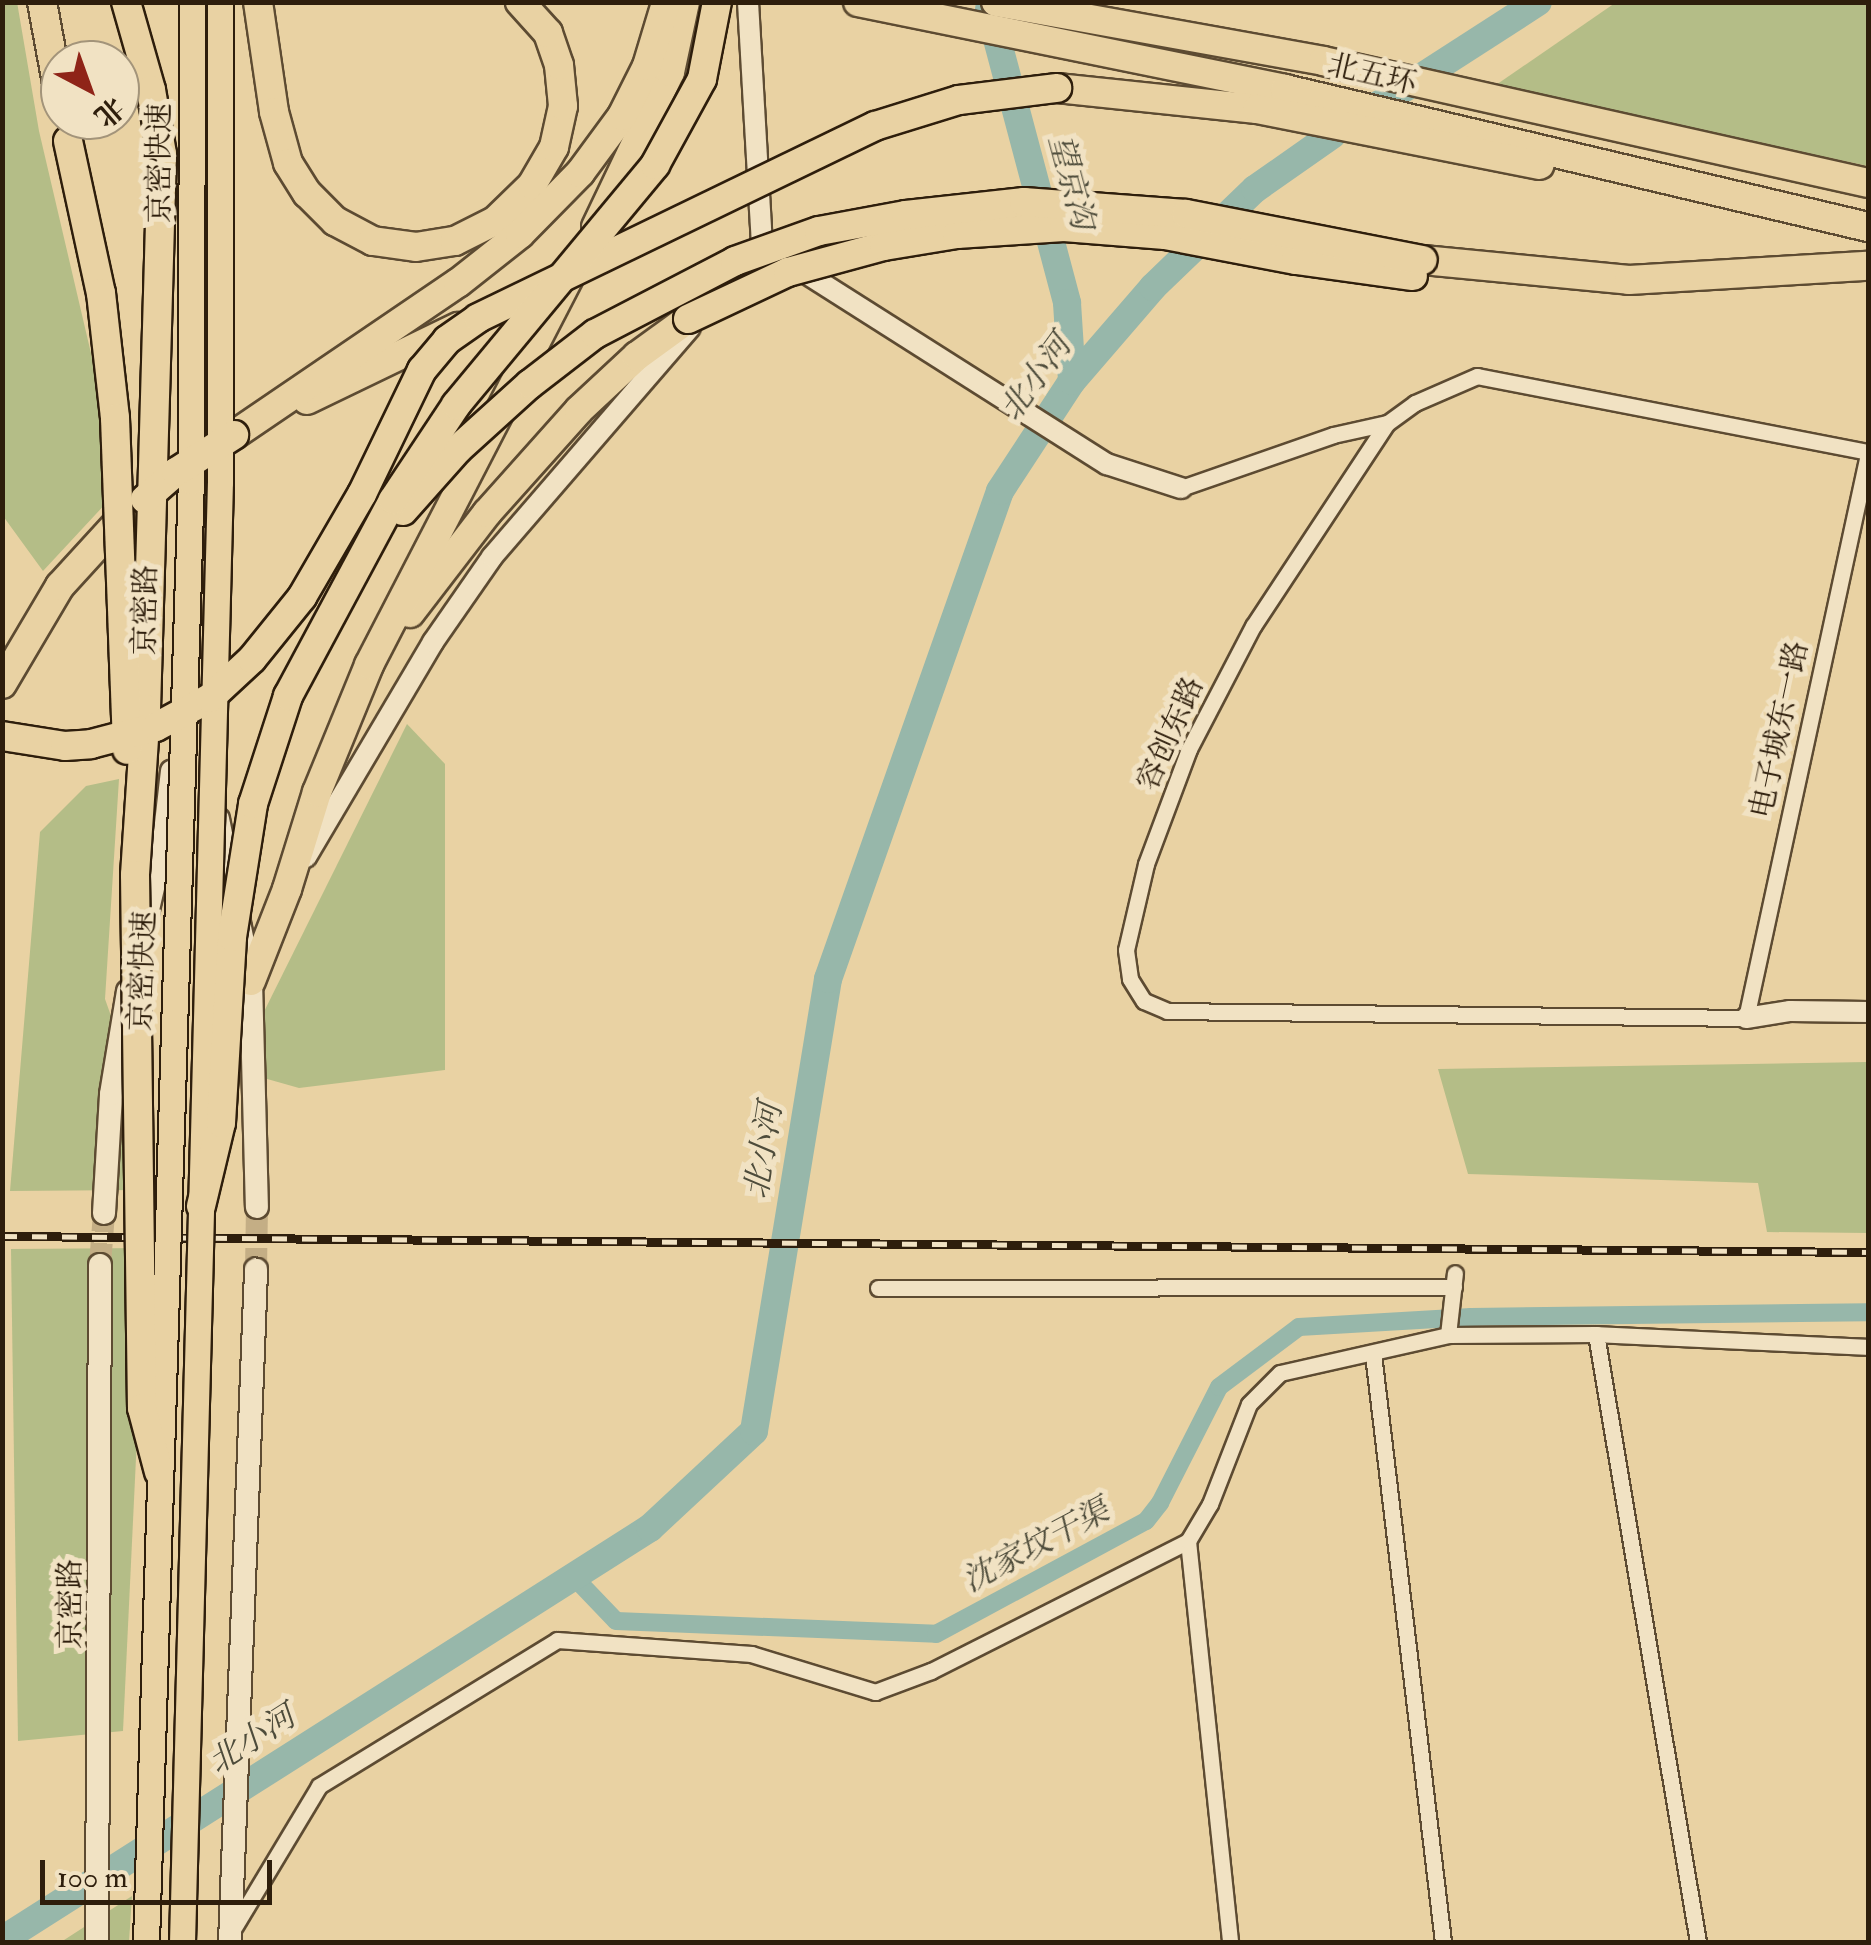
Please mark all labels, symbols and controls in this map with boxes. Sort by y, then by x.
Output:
north arrow [40,40,140,140]
street label: 北五环 [1324,47,1420,103]
text: 北 [87,89,131,134]
street label: 京密快速 [142,103,178,223]
water label: 望京沟 [1040,131,1102,233]
water label: 北小河 [992,328,1080,428]
street label: 京密路 [127,565,165,655]
street label: 电子城东一路 [1744,638,1816,822]
street label: 容创东路 [1130,672,1212,796]
street label: 京密快速 [123,910,163,1032]
water label: 北小河 [738,1101,790,1201]
water label: 沈家坟干渠 [956,1491,1116,1601]
street label: 京密路 [53,1559,89,1649]
water label: 北小河 [201,1698,303,1782]
scale bar [45,1840,278,1902]
text: 100 m [57,1859,128,1896]

